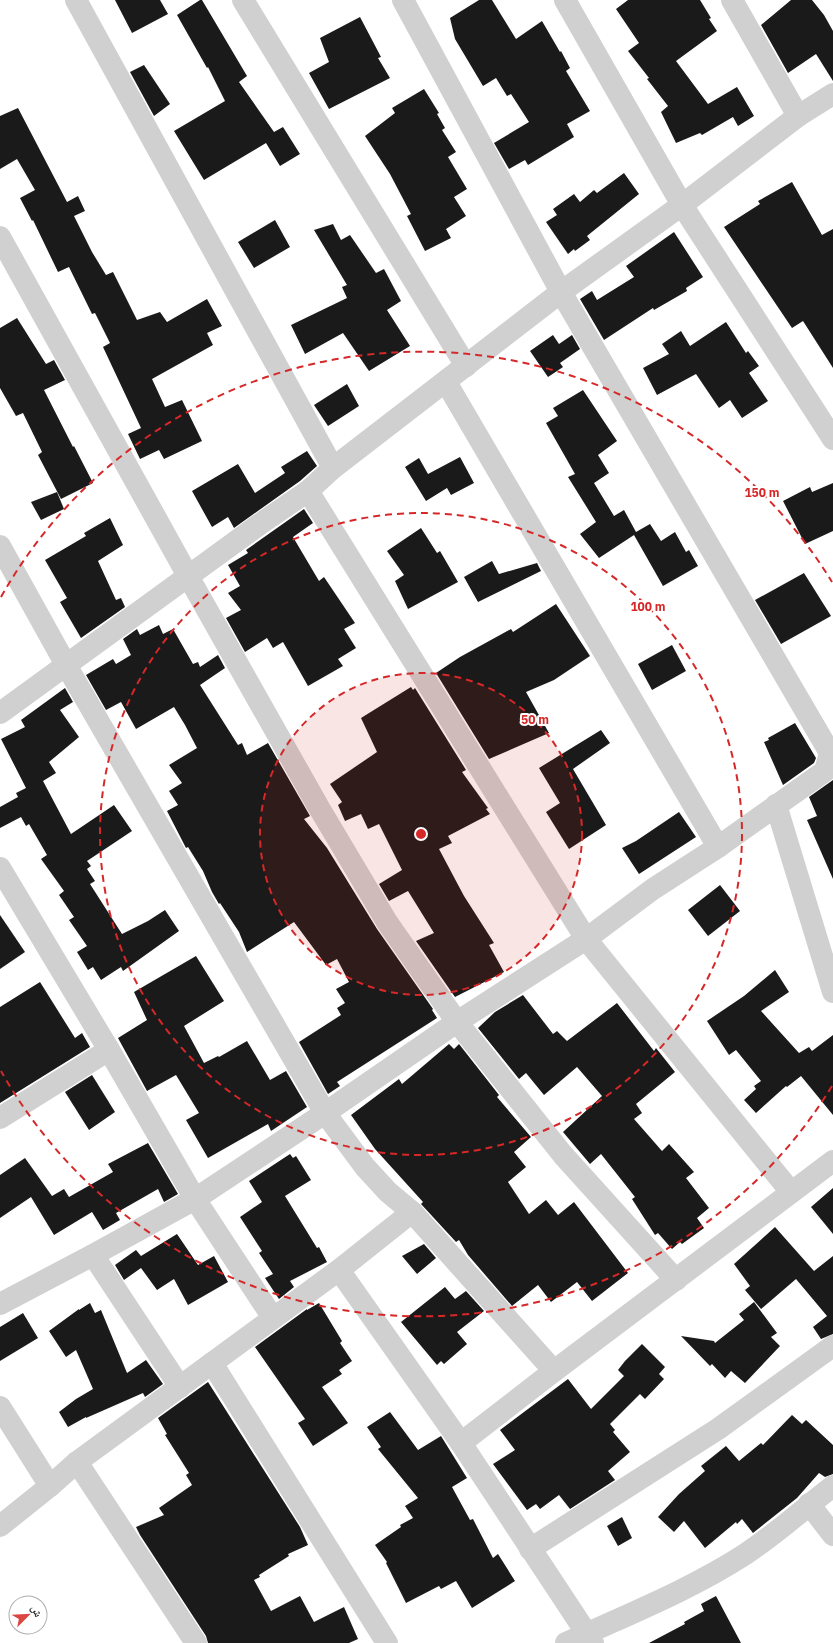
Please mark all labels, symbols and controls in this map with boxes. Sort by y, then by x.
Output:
text: 150 m [744,485,780,500]
text: 100 m [630,599,666,614]
text: 50 m [521,712,549,727]
centre of rings [414,827,428,841]
north arrow [8,1595,48,1635]
text: ش [27,1603,46,1620]

